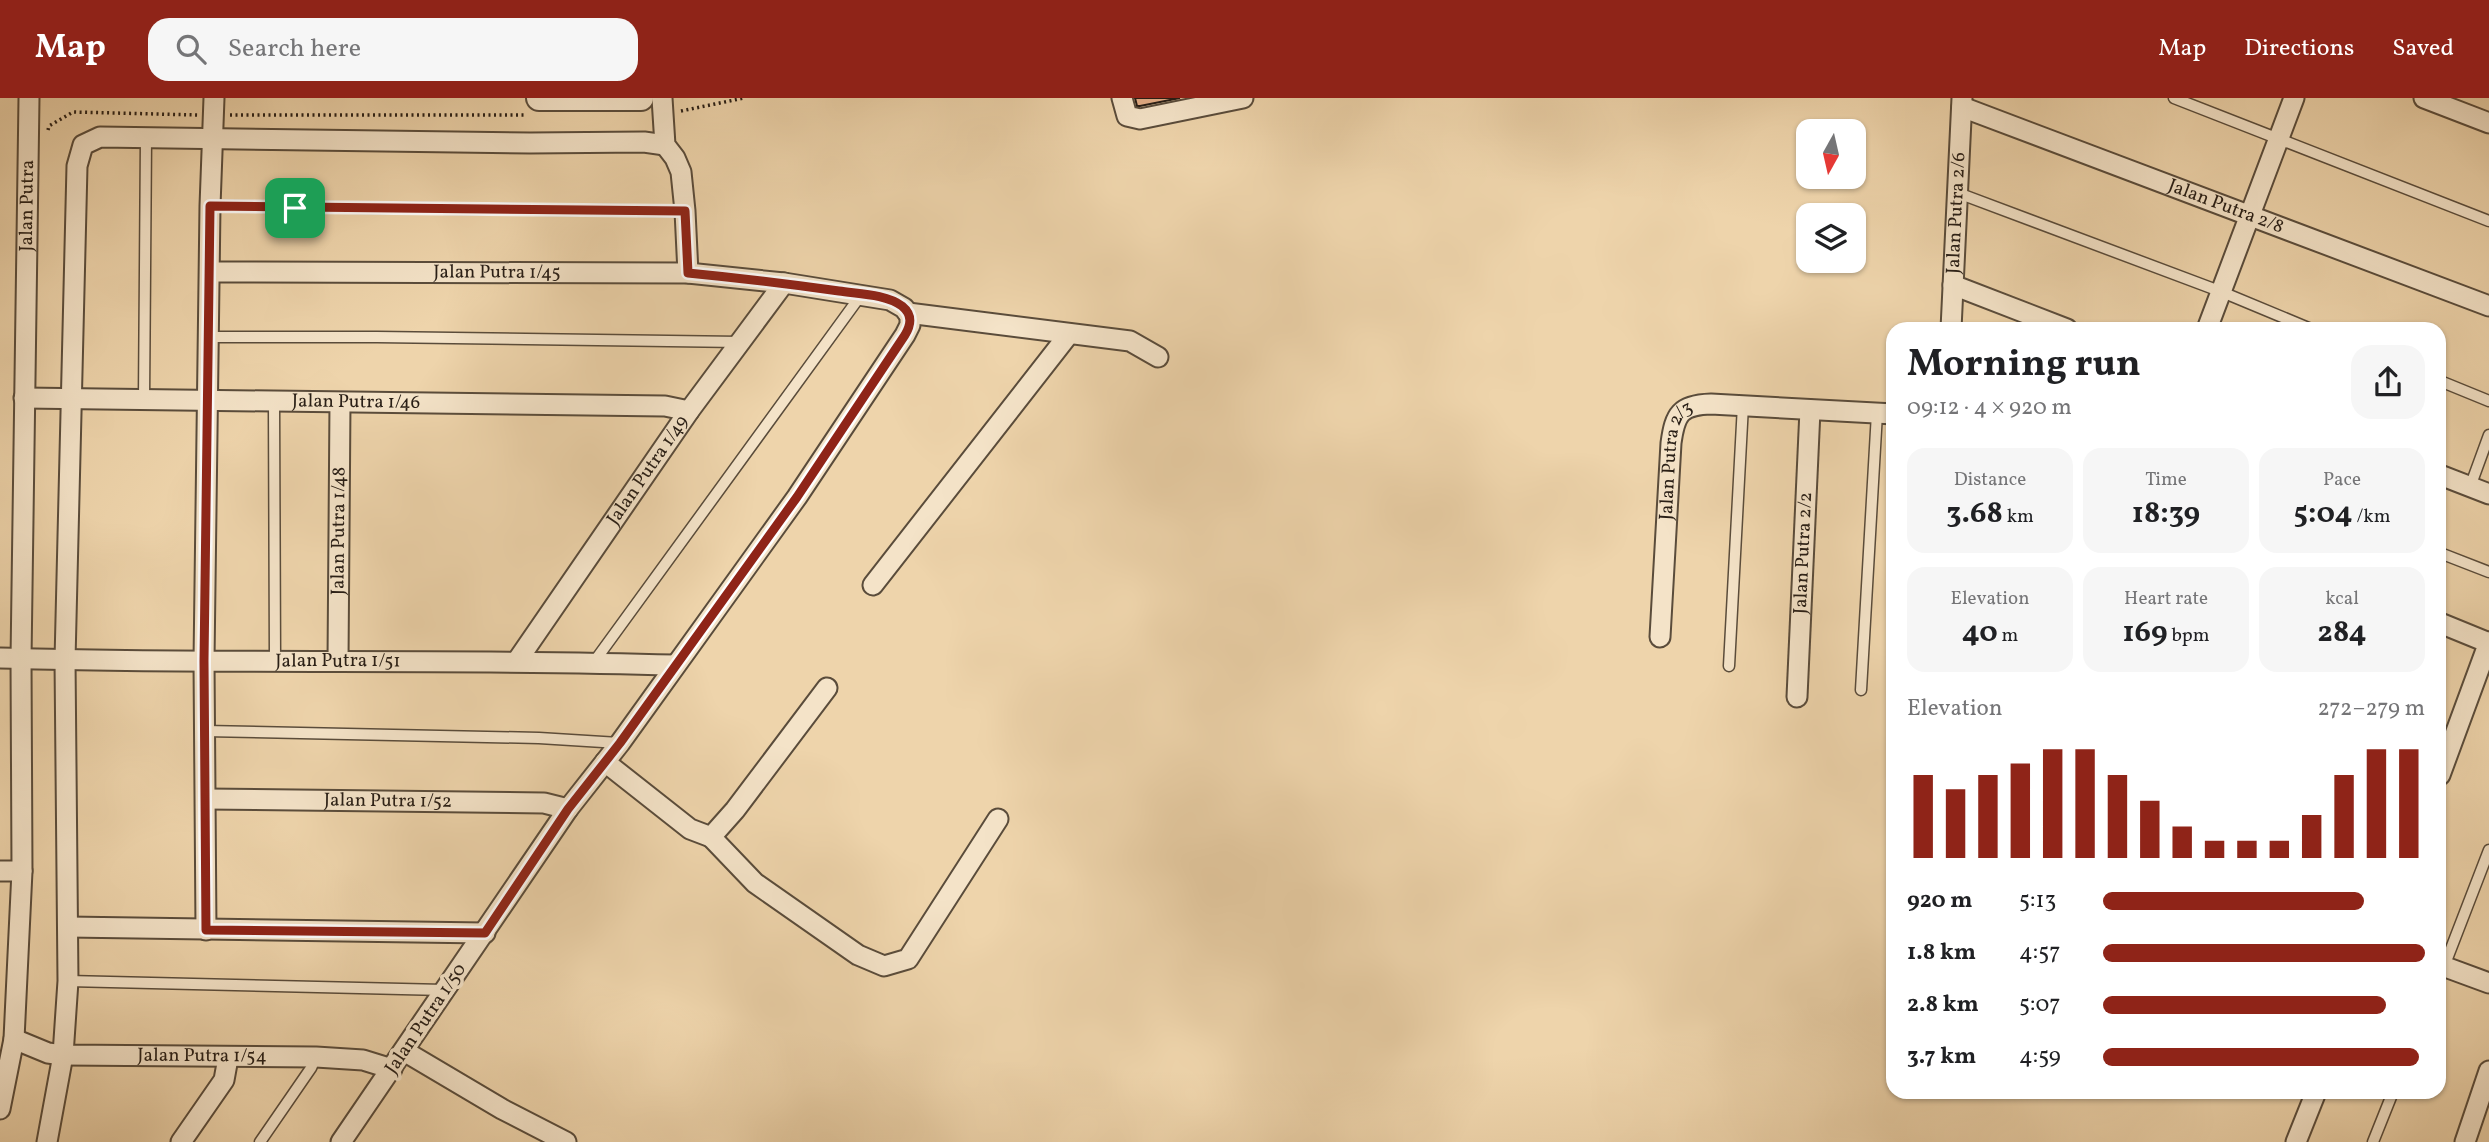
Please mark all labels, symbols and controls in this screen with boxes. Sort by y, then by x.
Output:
search box [148,18,638,81]
text: Map [35,26,106,72]
icon: search [172,30,210,68]
text: Search here [228,31,361,67]
text: Map [2158,32,2206,66]
text: Directions [2244,32,2354,66]
text: Saved [2392,32,2454,66]
north arrow [1796,119,1866,189]
map controls [1796,119,1866,273]
street label: Jalan Putra 2/6 [1941,152,1972,275]
street label: Jalan Putra [14,159,41,252]
street label: Jalan Putra 2/8 [2164,173,2287,240]
pin [265,178,325,238]
icon: arrive [276,189,314,227]
button: layers [1796,203,1866,273]
street label: Jalan Putra 1/45 [433,259,561,286]
text: Morning run [1907,339,2141,392]
button: share [2351,345,2425,419]
street label: Jalan Putra 1/46 [292,388,420,416]
text: 09:12 · 4 × 920 m [1907,392,2072,424]
street label: Jalan Putra 2/3 [1654,395,1697,521]
street label: Jalan Putra 1/49 [601,410,695,531]
street label: Jalan Putra 1/48 [326,467,353,595]
text: Distance [1954,467,2026,493]
text: Time [2145,467,2187,493]
text: Pace [2323,467,2361,493]
street label: Jalan Putra 2/2 [1788,492,1819,615]
text: 3.68 [1946,493,2003,535]
text: 18:39 [2132,493,2200,535]
text: 5:04 [2293,493,2353,535]
text: km [2003,504,2034,530]
text: /km [2353,504,2391,530]
text: Elevation [1951,586,2029,612]
text: Heart rate [2124,586,2208,612]
text: kcal [2325,586,2359,612]
text: 40 [1962,612,1998,654]
text: 169 [2123,612,2168,654]
text: 284 [2317,612,2367,654]
text: m [1998,623,2018,649]
text: bpm [2168,623,2210,649]
street label: Jalan Putra 1/51 [275,648,401,675]
text: Elevation [1907,693,2003,725]
text: 272–279 m [2318,693,2425,725]
street label: Jalan Putra 1/52 [324,787,452,815]
text: 920 m [1907,885,1973,917]
text: 5:13 [2019,885,2056,917]
text: 1.8 km [1907,937,1976,969]
text: 4:57 [2019,937,2060,969]
street label: Jalan Putra 1/50 [379,958,473,1080]
text: 2.8 km [1907,989,1979,1021]
text: 5:07 [2019,989,2060,1021]
text: 3.7 km [1907,1041,1976,1073]
text: 4:59 [2019,1041,2061,1073]
street label: Jalan Putra 1/54 [137,1043,267,1070]

